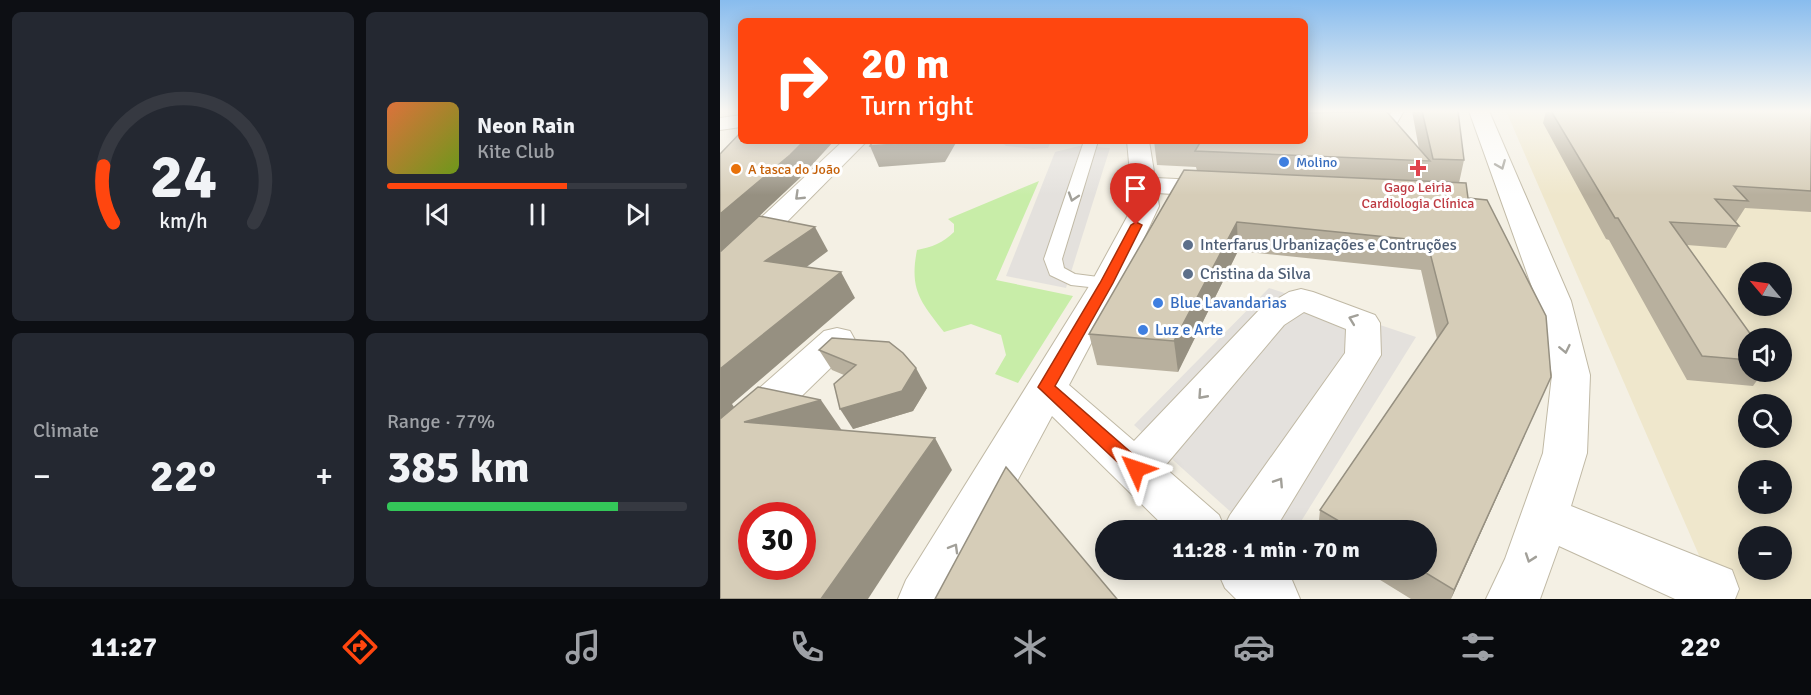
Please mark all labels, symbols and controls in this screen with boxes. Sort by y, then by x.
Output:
text: 20 m [861,39,950,90]
icon: right [762,42,840,120]
text: Turn right [861,90,974,123]
text: Neon Rain [477,112,575,139]
text: 24 [149,139,217,216]
text: Kite Club [477,139,555,164]
place label: Molino [1296,154,1337,171]
marker: Molino [1277,155,1291,169]
marker: Gago Leiria Cardiologia Clínica [1409,159,1427,177]
one-way arrow [1494,159,1506,170]
place label: A tasca do João [748,161,840,178]
marker: A tasca do João [729,162,743,176]
pin [1110,163,1161,225]
icon: arrive [1119,172,1152,205]
place label: Gago Leiria Cardiologia Clínica [1362,179,1474,212]
one-way arrow [795,189,806,200]
one-way arrow [1068,191,1080,202]
icon: previous [421,198,454,231]
icon: pause [521,198,554,231]
icon: next [621,198,654,231]
text: km/h [159,209,207,235]
place label: Interfarus Urbanizações e Contruções [1200,235,1457,255]
marker: Interfarus Urbanizações e Contruções [1181,238,1195,252]
north arrow [1738,262,1792,316]
map controls [1738,262,1792,580]
place label: Cristina da Silva [1200,264,1311,284]
marker: Cristina da Silva [1181,267,1195,281]
place label: Blue Lavandarias [1170,293,1287,313]
marker: Blue Lavandarias [1151,296,1165,310]
one-way arrow [1348,314,1359,326]
place label: Luz e Arte [1155,320,1223,340]
marker: Luz e Arte [1136,323,1150,337]
button: sound [1738,328,1792,382]
one-way arrow [1558,344,1571,354]
one-way arrow [1198,389,1209,399]
button: search [1738,394,1792,448]
text: Range · 77% [387,409,495,434]
text: Climate [33,418,99,443]
position arrow [1104,437,1168,501]
text: 385 km [387,440,530,495]
text: 22° [150,449,216,504]
text: − [33,456,51,497]
text: + [315,456,333,497]
button: + [1738,460,1792,514]
one-way arrow [1272,478,1283,489]
speed limit sign: 30 [738,502,816,580]
button: − [1738,526,1792,580]
text: 11:28 · 1 min · 70 m [1172,536,1360,563]
one-way arrow [947,544,958,554]
one-way arrow [1524,552,1537,563]
icon: directions [339,626,381,668]
icon: music [562,626,604,668]
icon: phone [786,626,828,668]
icon: climate [1009,626,1051,668]
icon: car [1233,626,1275,668]
icon: filters [1457,626,1499,668]
text: 11:27 [91,631,157,664]
text: 22° [1680,631,1720,664]

